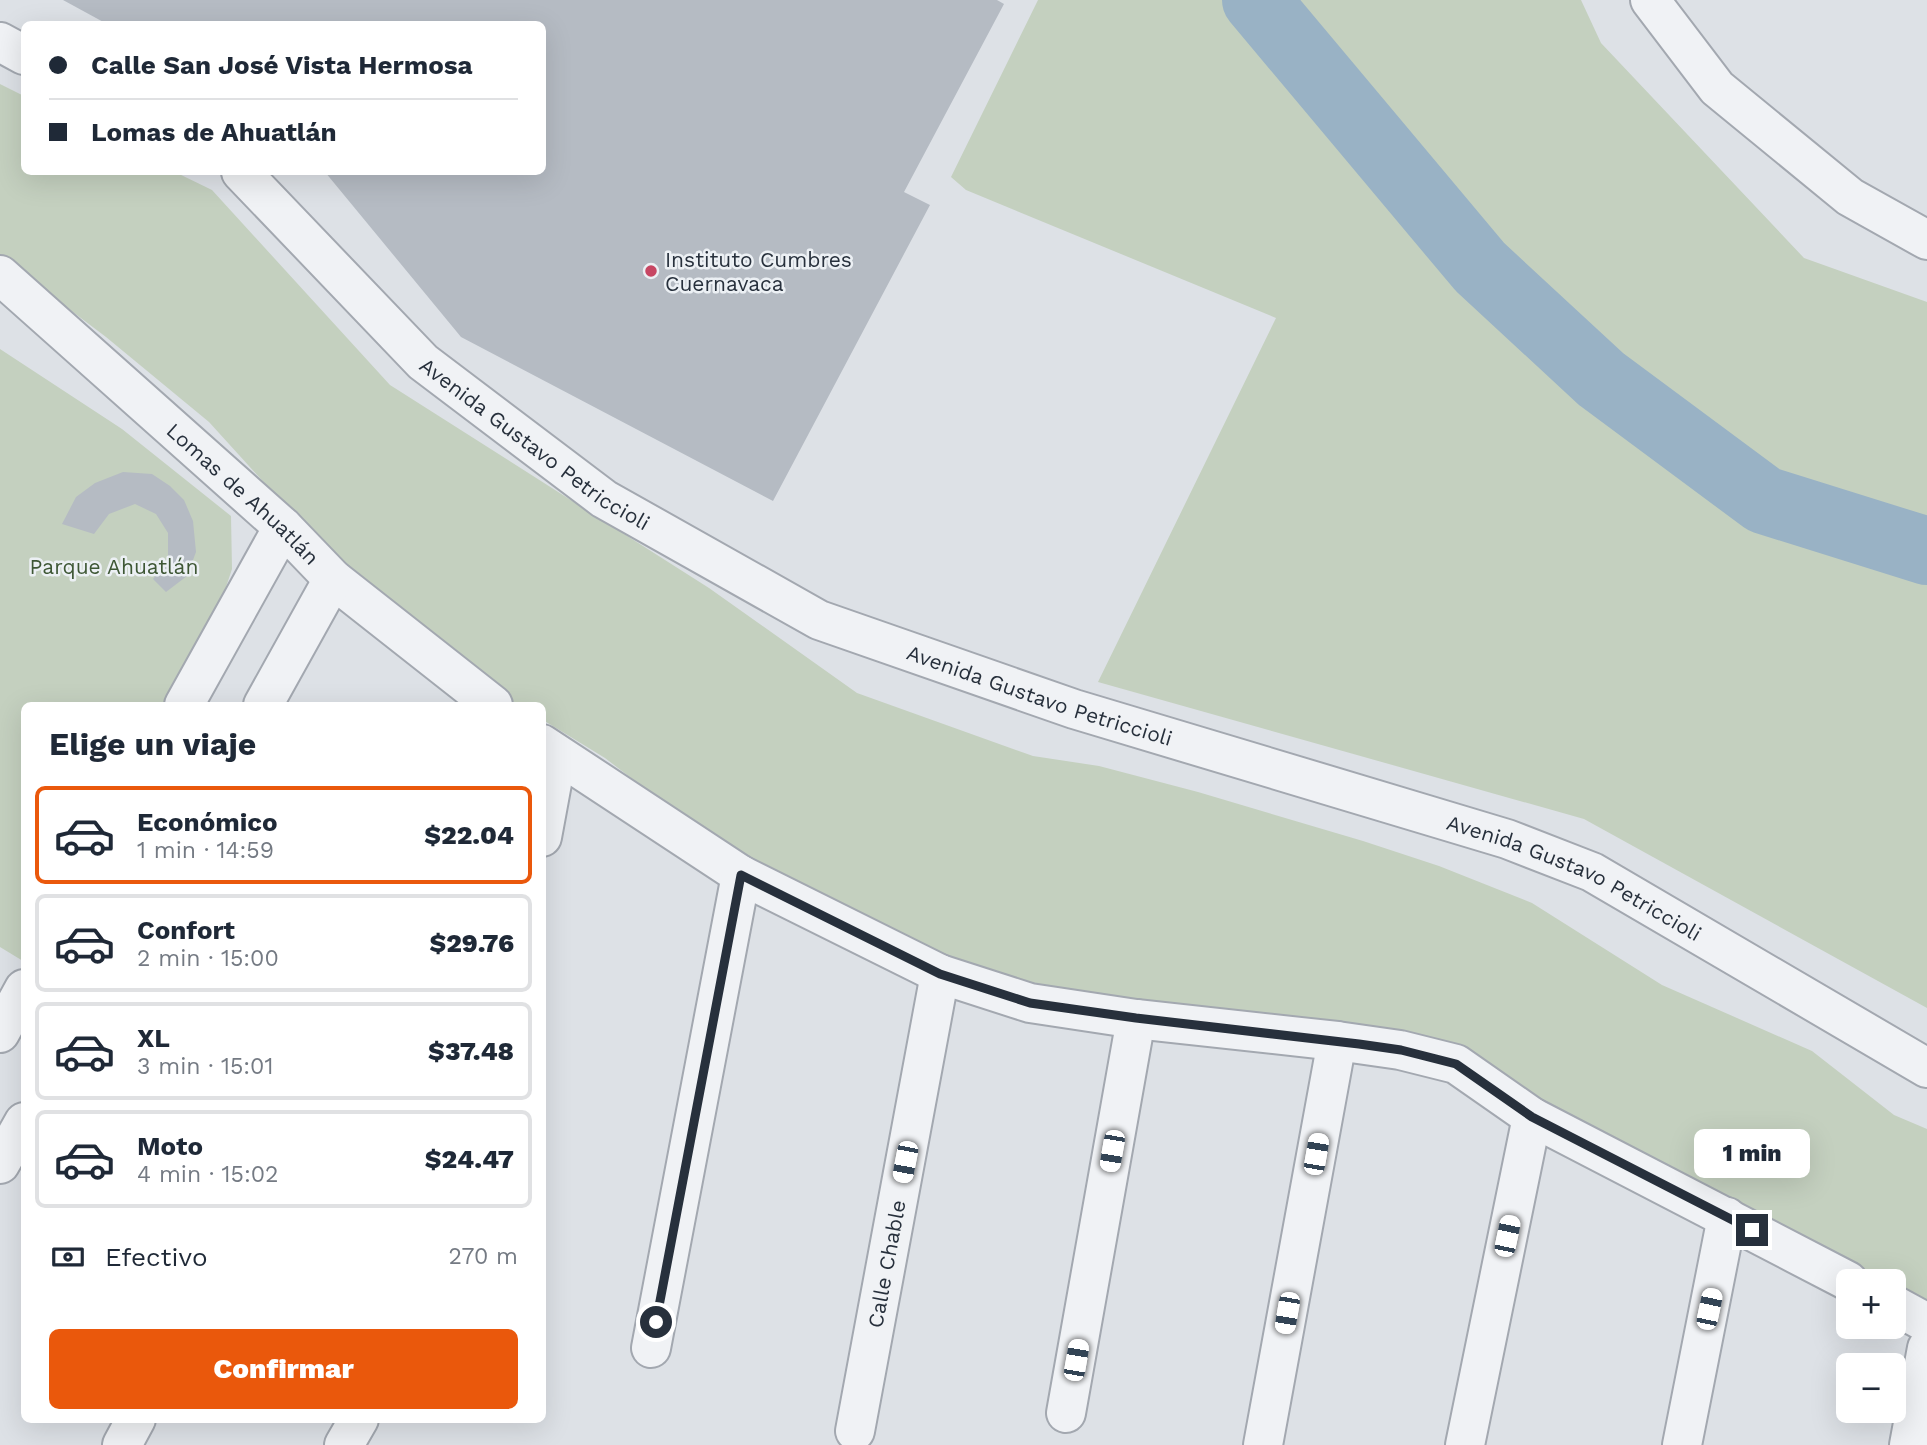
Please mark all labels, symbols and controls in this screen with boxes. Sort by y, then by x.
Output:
text: Calle San José Vista Hermosa [91,50,473,80]
text: Lomas de Ahuatlán [91,117,337,147]
place label: Instituto Cumbres Cuernavaca [665,247,852,296]
marker: Instituto Cumbres Cuernavaca [643,263,659,279]
street label: Avenida Gustavo Petriccioli [415,352,655,535]
street label: Lomas de Ahuatlán [162,417,325,570]
park label: Parque Ahuatlán [30,554,198,579]
street label: Avenida Gustavo Petriccioli [904,639,1175,750]
text: Elige un viaje [49,725,256,763]
icon: car [53,804,116,867]
text: Económico [137,807,278,837]
street label: Avenida Gustavo Petriccioli [1444,809,1706,946]
text: $22.04 [424,820,514,850]
text: 1 min · 14:59 [137,837,274,864]
icon: car [53,912,116,975]
text: Confort [137,915,235,945]
text: $29.76 [429,928,514,958]
text: 2 min · 15:00 [137,945,279,972]
icon: car [53,1020,116,1083]
text: XL [137,1023,170,1053]
text: $37.48 [428,1036,514,1066]
text: 3 min · 15:01 [137,1053,273,1080]
icon: car [53,1128,116,1191]
car [1099,1128,1126,1174]
callout: 1 min [1694,1128,1810,1178]
text: Moto [137,1131,203,1161]
car [1303,1131,1330,1177]
car [891,1139,920,1185]
text: 1 min [1722,1140,1782,1167]
text: $24.47 [425,1144,514,1174]
text: 4 min · 15:02 [137,1161,278,1188]
street label: Calle Chable [862,1198,910,1330]
car [1493,1213,1522,1259]
route end [1736,1214,1768,1246]
icon: cash [49,1238,87,1276]
text: Efectivo [105,1242,208,1272]
text: 270 m [449,1243,518,1270]
map controls [1836,1269,1906,1423]
button: + [1836,1269,1906,1339]
car [1695,1286,1724,1332]
car [1274,1290,1301,1336]
route start [640,1306,672,1338]
button: Confirmar [49,1329,518,1409]
car [1063,1337,1090,1383]
button: − [1836,1353,1906,1423]

